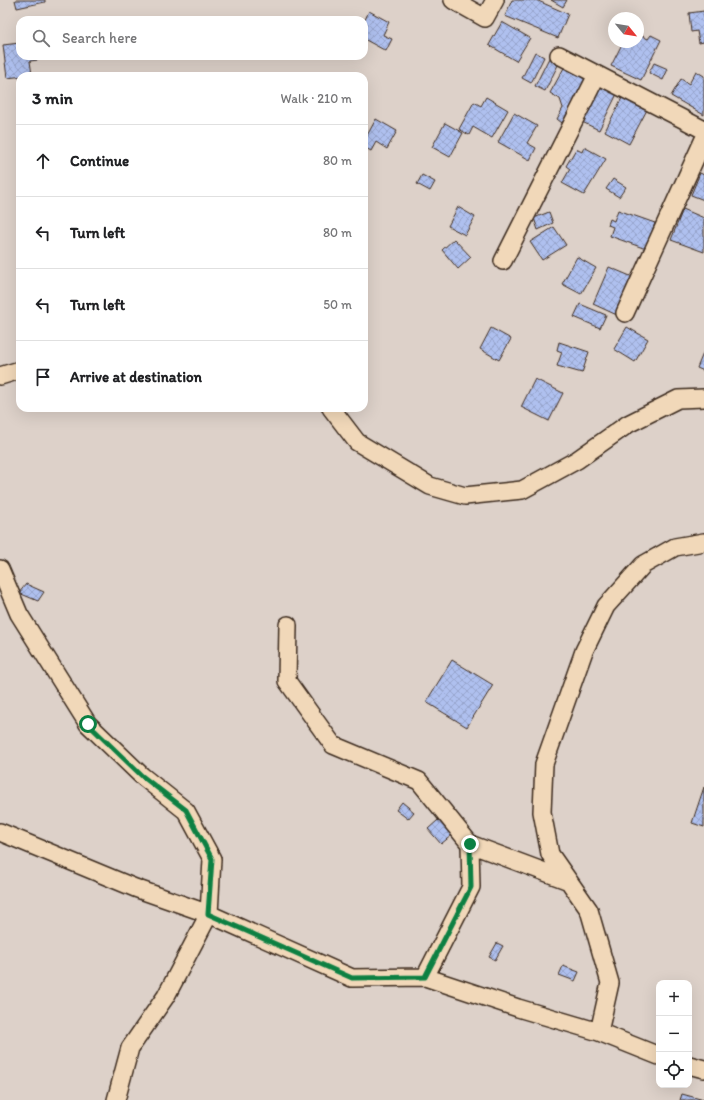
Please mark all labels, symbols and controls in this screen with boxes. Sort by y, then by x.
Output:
north arrow [608,12,644,48]
search box [16,16,368,60]
icon: search [30,27,52,49]
text: Search here [62,29,137,47]
text: 3 min [32,88,73,108]
text: Walk · 210 m [281,91,352,106]
icon: ahead [32,150,54,172]
text: Continue [70,152,129,170]
text: 80 m [323,153,352,168]
icon: left [32,222,54,244]
text: Turn left [70,224,125,242]
text: 80 m [323,225,352,240]
icon: left [32,294,54,316]
text: Turn left [70,296,125,314]
text: 50 m [323,297,352,312]
icon: arrive [32,366,54,388]
text: Arrive at destination [70,368,202,386]
route start [79,715,97,733]
route end [461,835,479,853]
map controls [656,980,692,1088]
button: + [656,980,692,1016]
button: − [656,1016,692,1052]
button: locate [656,1052,692,1088]

